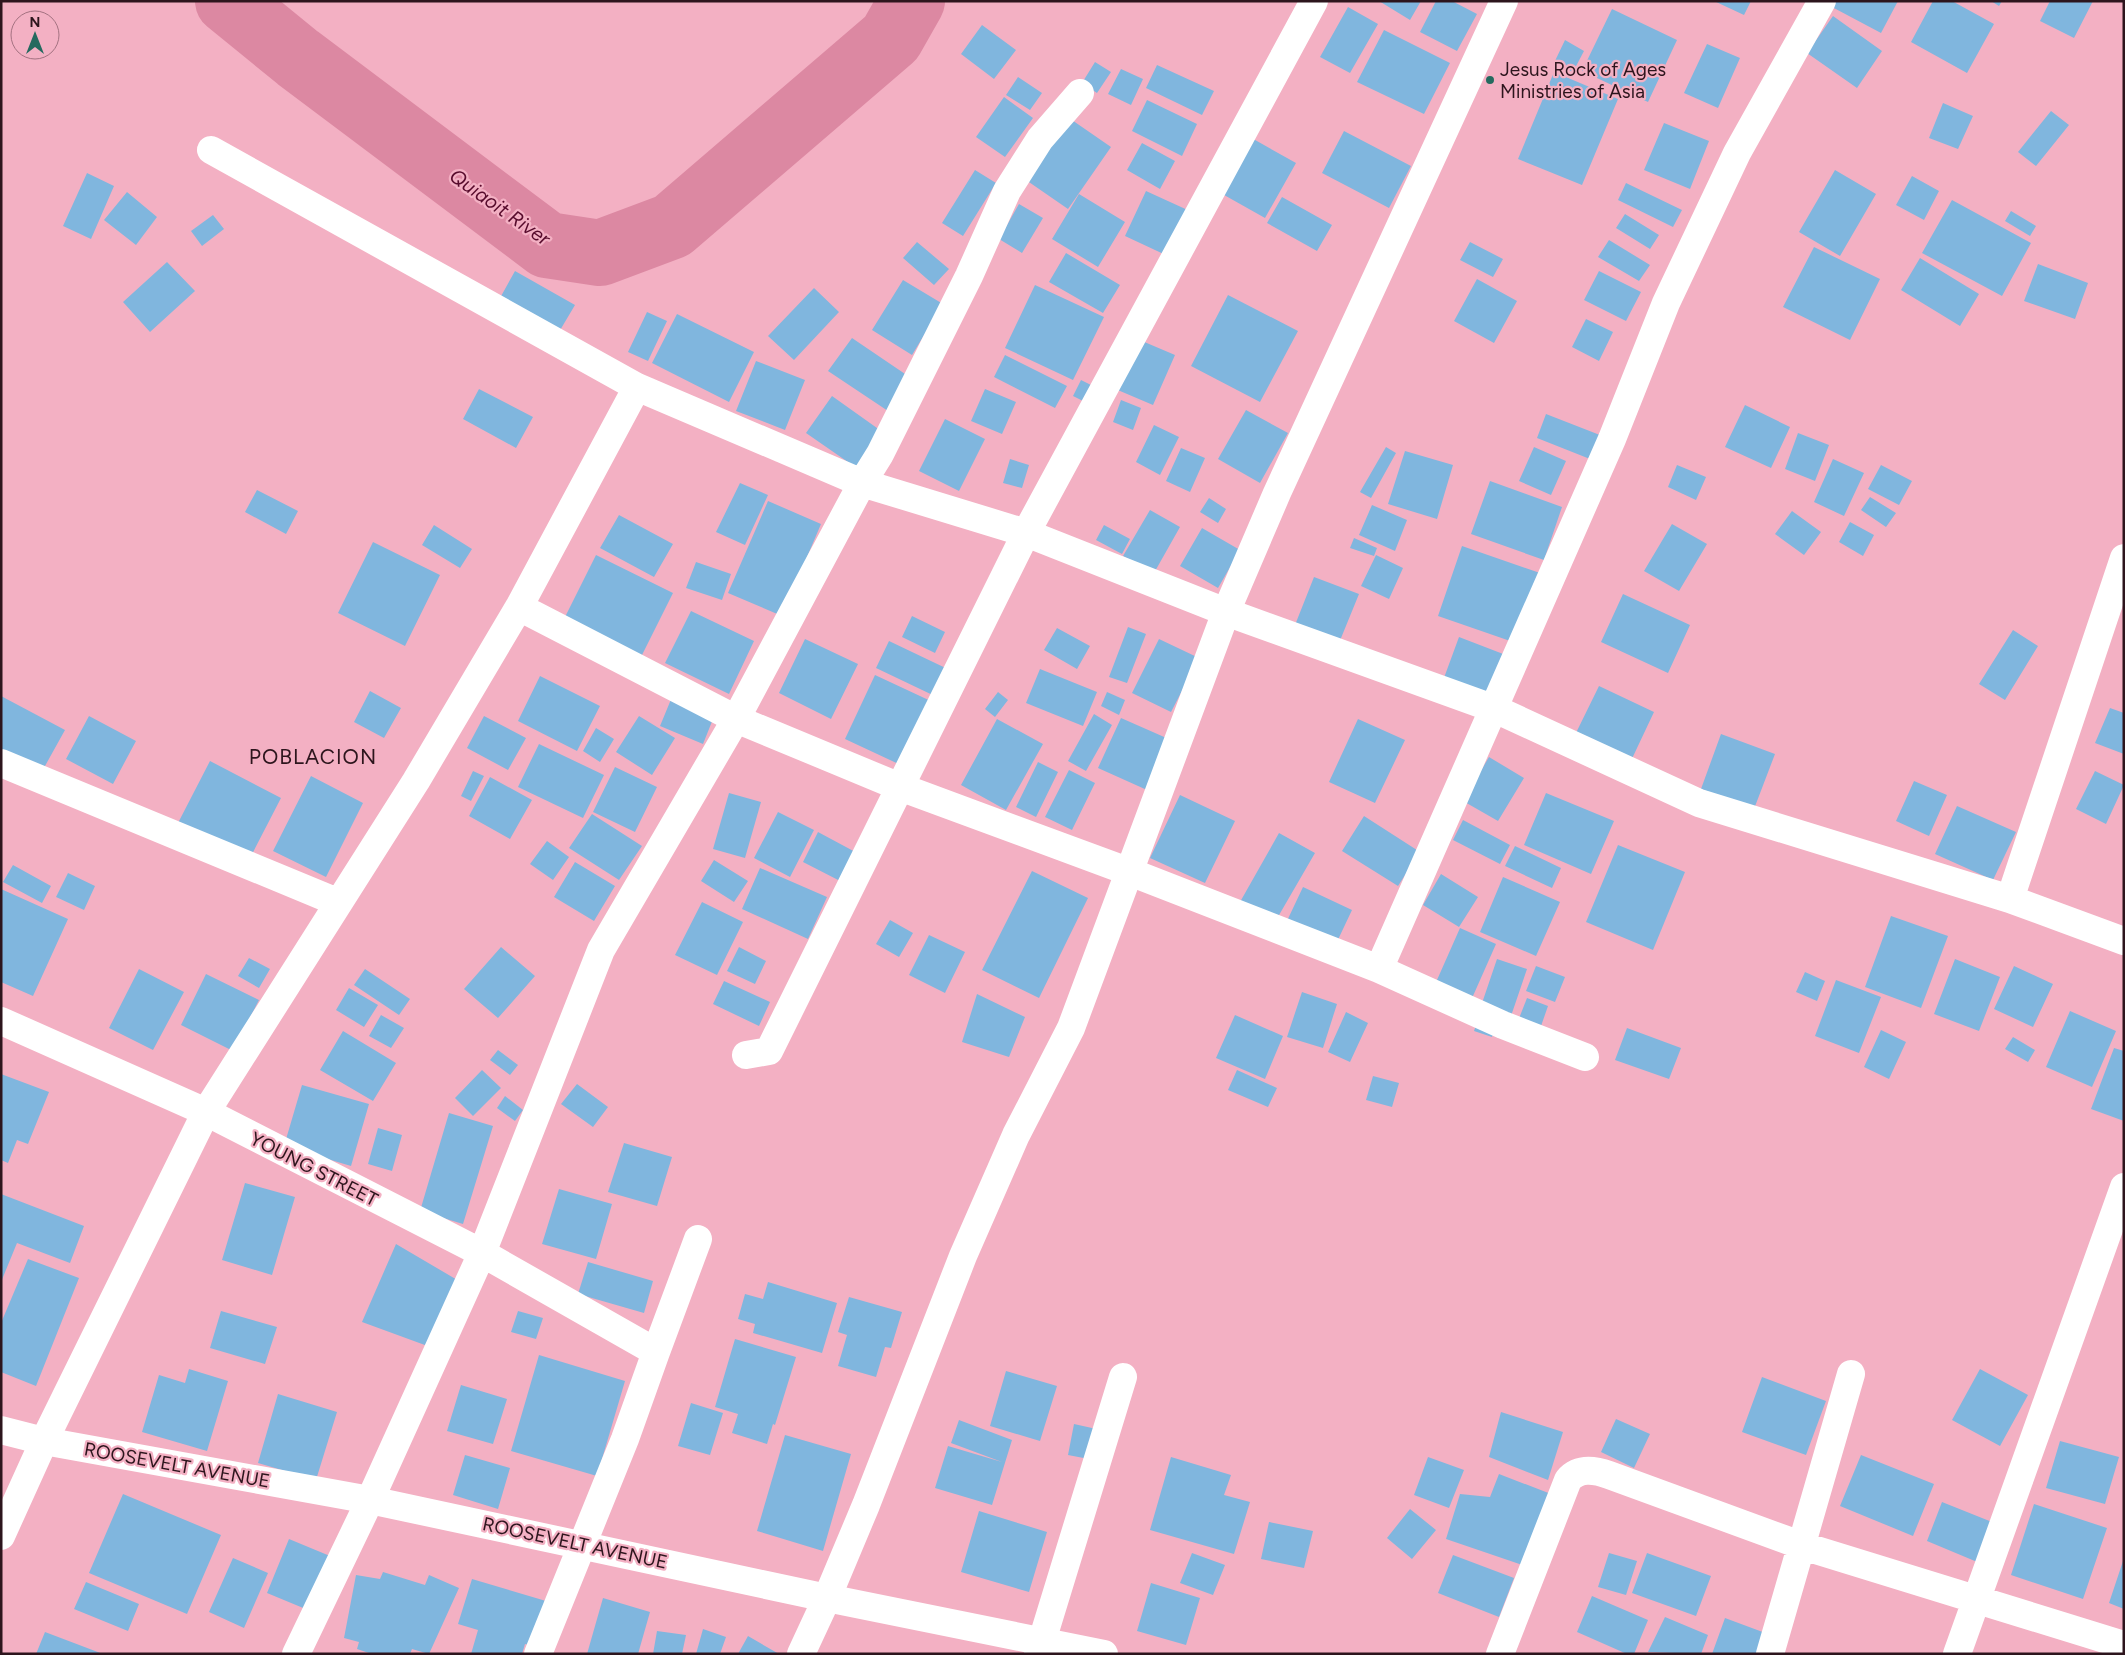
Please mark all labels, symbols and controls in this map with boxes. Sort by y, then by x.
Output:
north arrow [10,10,60,60]
text: N [30,14,40,31]
place label: Jesus Rock of Ages Ministries of Asia [1500,58,1666,103]
marker: Jesus Rock of Ages Ministries of Asia [1484,74,1496,86]
water label: Quiaoit River [445,164,556,251]
district label: POBLACION [249,744,377,769]
street label: YOUNG STREET [246,1127,382,1211]
street label: ROOSEVELT AVENUE [82,1437,272,1493]
street label: ROOSEVELT AVENUE [481,1512,669,1574]

